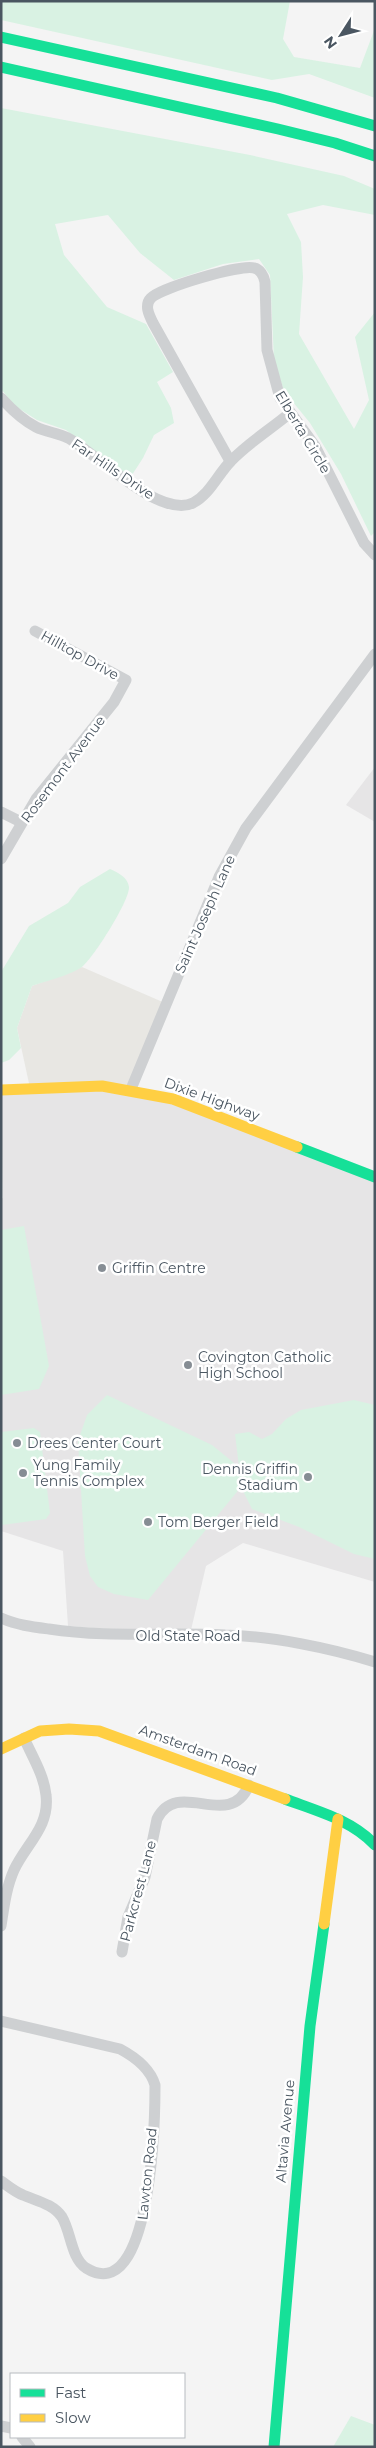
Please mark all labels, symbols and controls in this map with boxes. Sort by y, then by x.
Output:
north arrow [316,10,366,60]
text: N [320,33,341,53]
street label: Elberta Circle [271,387,335,477]
street label: Far Hills Drive [68,435,158,503]
street label: Hilltop Drive [38,626,122,684]
street label: Rosemont Avenue [17,712,109,826]
street label: Saint Joseph Lane [171,852,239,976]
street label: Dixie Highway [162,1073,263,1125]
place label: Griffin Centre [112,1259,206,1277]
marker: Griffin Centre [96,1262,108,1274]
place label: Covington Catholic High School [198,1348,331,1382]
marker: Covington Catholic High School [182,1359,194,1371]
place label: Drees Center Court [27,1434,162,1452]
marker: Drees Center Court [11,1437,23,1449]
place label: Yung Family Tennis Complex [33,1456,145,1490]
place label: Dennis Griffin Stadium [202,1460,298,1494]
marker: Yung Family Tennis Complex [17,1467,29,1479]
marker: Dennis Griffin Stadium [302,1471,314,1483]
place label: Tom Berger Field [158,1513,279,1531]
marker: Tom Berger Field [142,1516,154,1528]
street label: Old State Road [135,1627,241,1645]
street label: Amsterdam Road [137,1720,259,1780]
street label: Parkcrest Lane [116,1838,160,1944]
street label: Altavia Avenue [272,2079,298,2183]
street label: Lawton Road [133,2127,161,2221]
legend [10,2373,185,2438]
text: Fast [55,2383,86,2402]
text: Slow [55,2408,91,2427]

